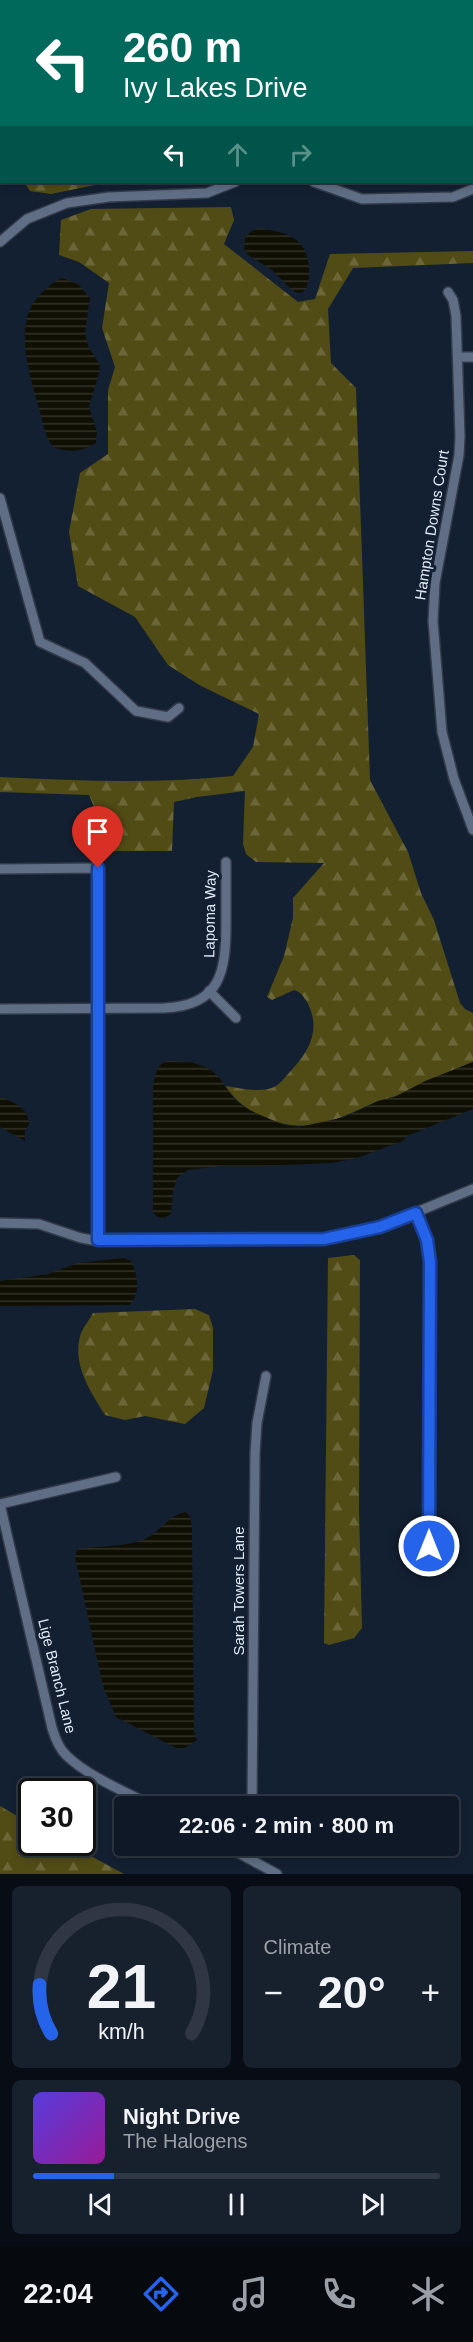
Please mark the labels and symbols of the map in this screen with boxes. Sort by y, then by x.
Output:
street label: Hampton Downs Court [411,448,452,601]
pin [72,806,123,868]
street label: Lapoma Way [200,869,219,958]
position arrow [397,1514,461,1578]
street label: Sarah Towers Lane [230,1527,247,1655]
street label: Lige Branch Lane [35,1617,80,1735]
speed limit sign: 30 [18,1778,96,1856]

